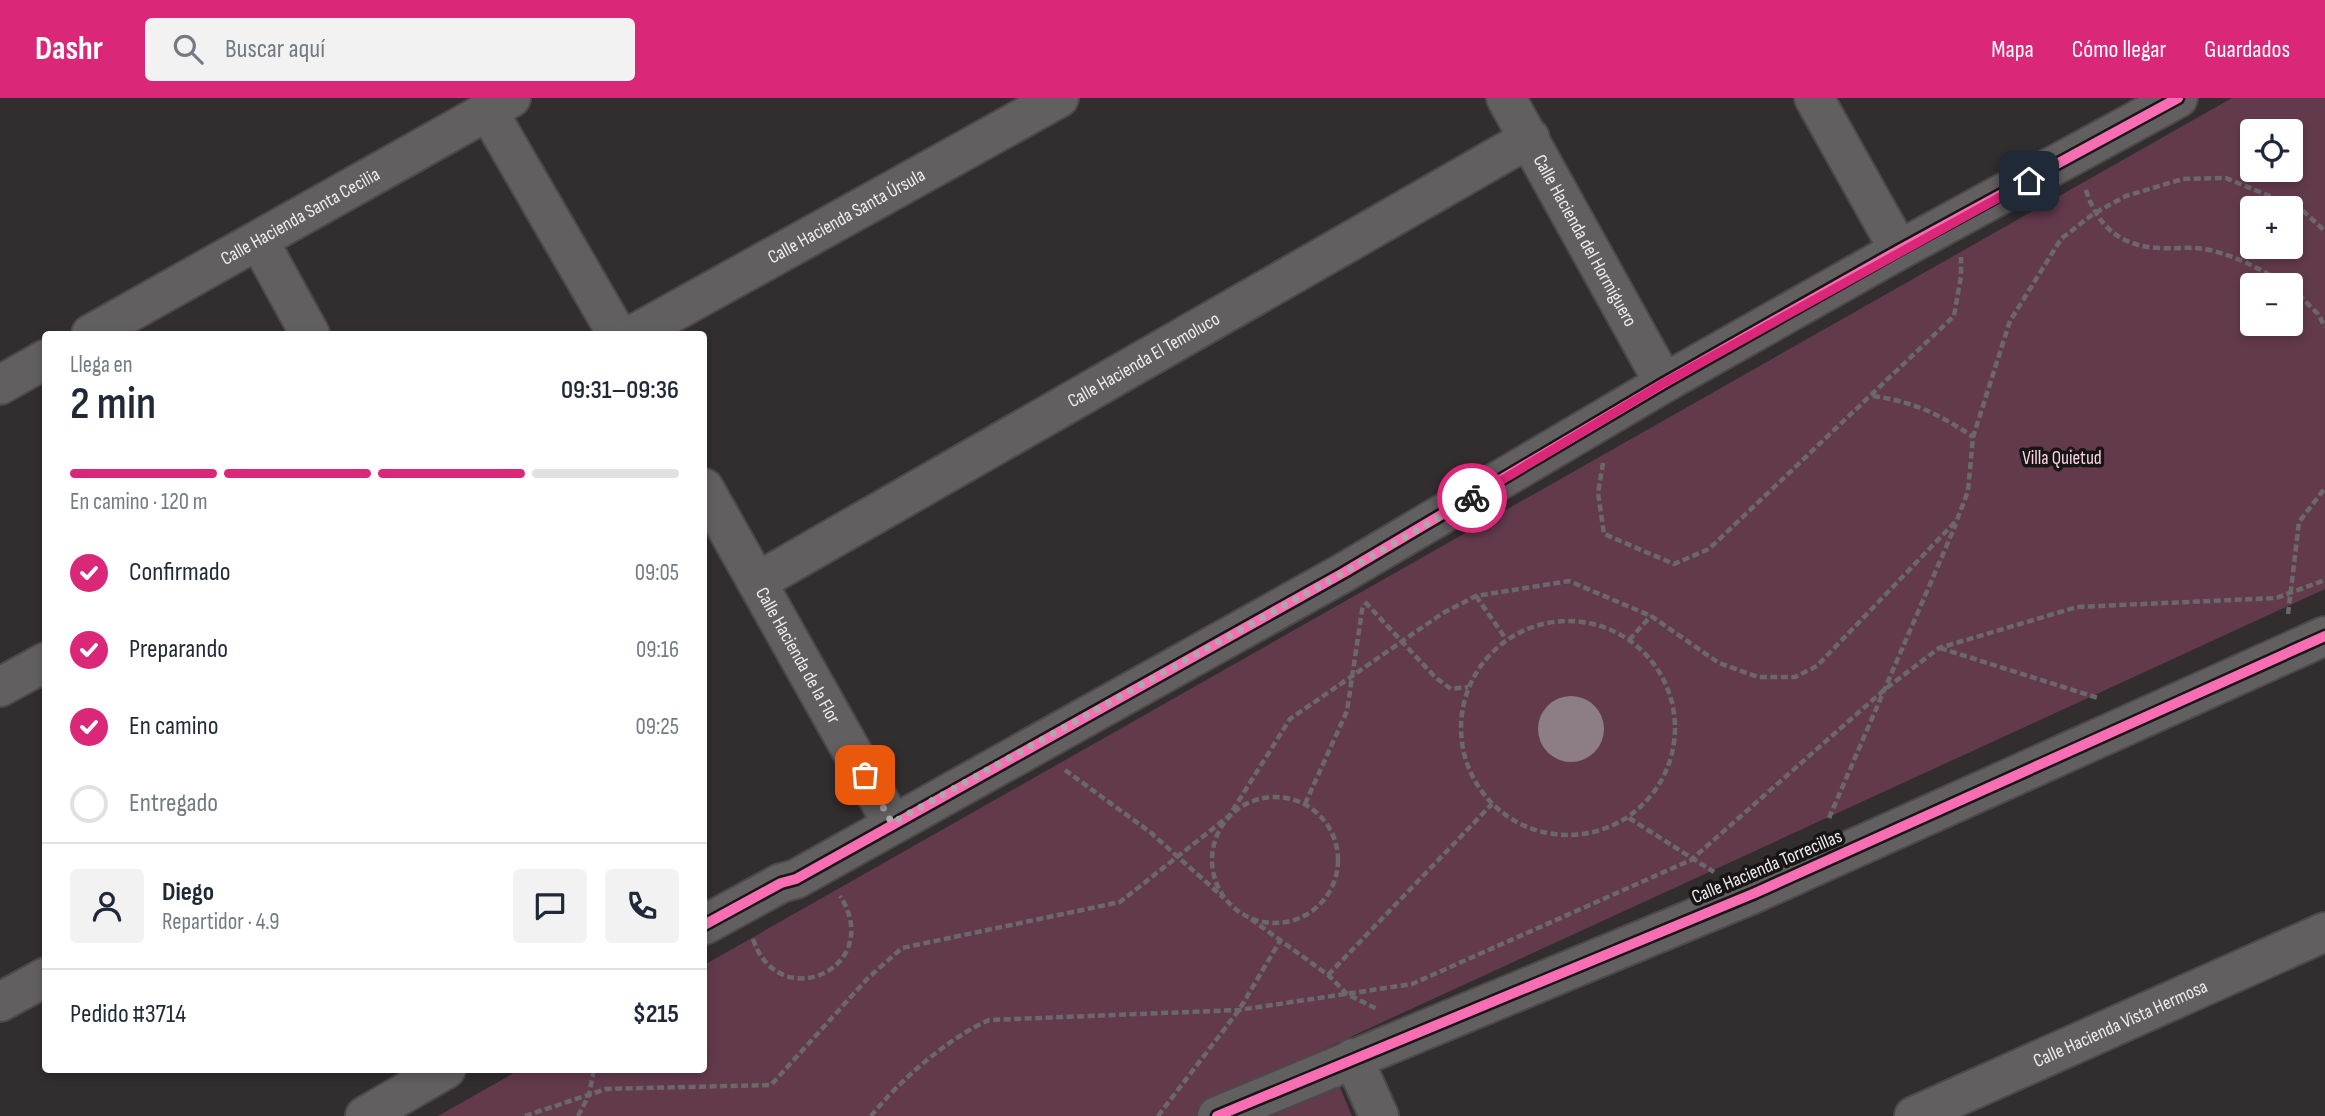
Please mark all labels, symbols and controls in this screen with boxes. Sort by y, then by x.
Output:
search box [145,18,635,81]
text: Dashr [35,29,103,69]
icon: search [169,30,207,68]
text: Buscar aquí [225,34,325,65]
text: Mapa [1991,35,2034,64]
text: Cómo llegar [2072,35,2166,64]
text: Guardados [2204,35,2290,64]
map controls [2240,119,2303,336]
button: locate [2240,119,2303,182]
street label: Calle Hacienda del Hormiguero [1528,150,1642,331]
pin [1999,151,2059,211]
icon: home [2010,162,2048,200]
street label: Calle Hacienda Santa Cecilia [217,163,384,270]
street label: Calle Hacienda Santa Úrsula [764,163,929,269]
button: + [2240,196,2303,259]
button: − [2240,273,2303,336]
street label: Calle Hacienda El Temoluco [1064,307,1224,413]
text: Llega en [70,351,133,379]
text: 09:31–09:36 [561,375,679,406]
text: 2 min [70,377,156,432]
park label: Villa Quietud [2022,447,2102,470]
courier [1437,463,1507,533]
icon: bike [1453,479,1491,517]
text: En camino · 120 m [70,488,208,516]
icon: check [70,554,108,592]
text: Confirmado [129,557,230,588]
text: 09:05 [635,559,679,587]
street label: Calle Hacienda de la Flor [751,583,846,728]
icon: check [70,631,108,669]
text: Preparando [129,634,228,665]
text: 09:16 [636,636,679,664]
icon: check [70,708,108,746]
text: En camino [129,711,219,742]
text: 09:25 [636,713,679,741]
pin [835,745,895,805]
icon: bag [846,756,884,794]
text: Entregado [129,788,218,819]
street label: Calle Hacienda Torrecillas [1688,825,1846,909]
button: person [70,869,144,943]
button: chat [513,869,587,943]
button: phone [605,869,679,943]
text: Diego [162,877,214,908]
text: Repartidor · 4.9 [162,908,279,936]
street label: Calle Hacienda Vista Hermosa [2030,975,2211,1073]
text: Pedido #3714 [70,999,186,1030]
text: $215 [633,999,679,1030]

